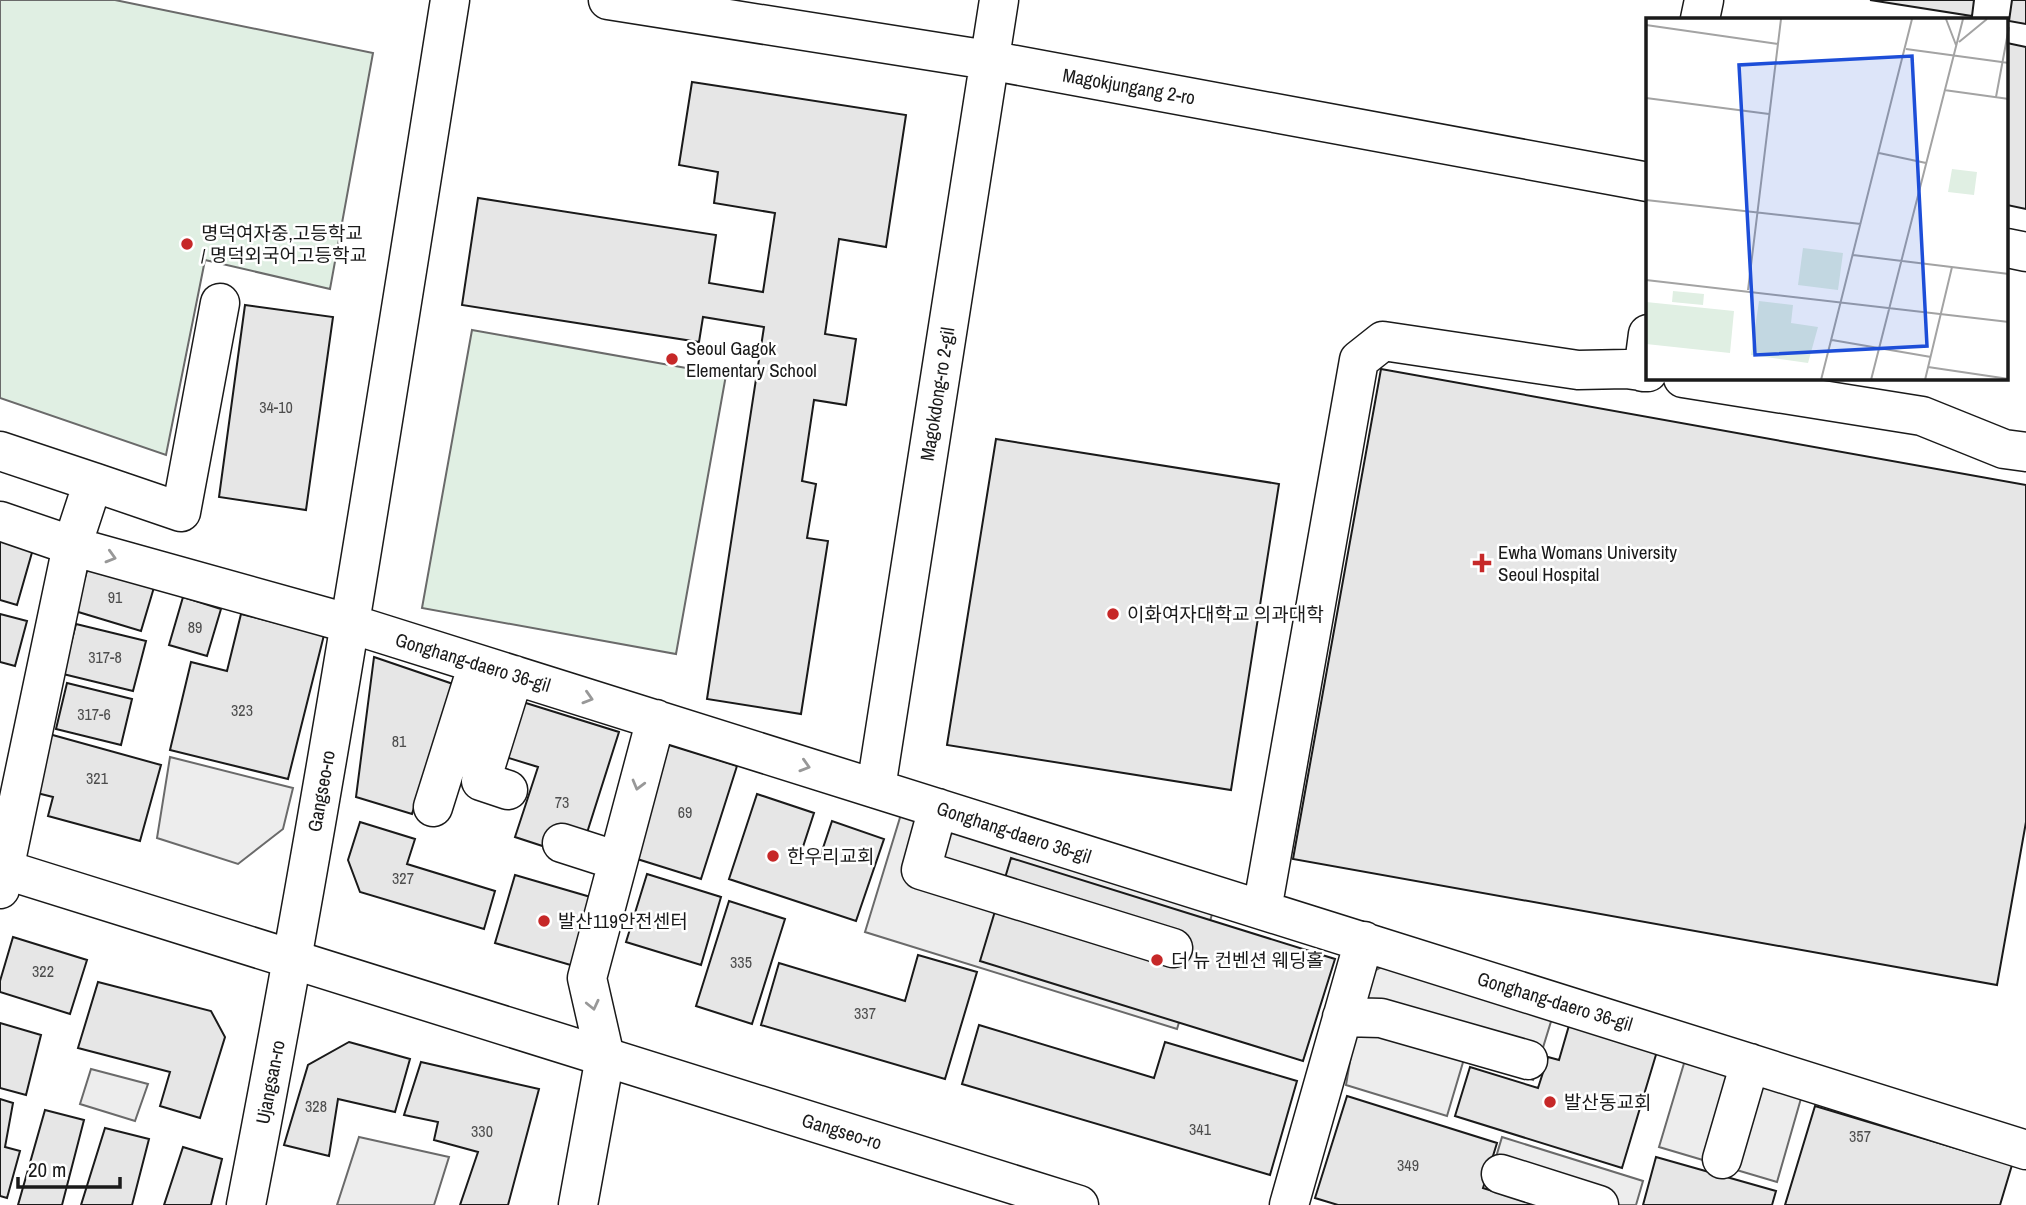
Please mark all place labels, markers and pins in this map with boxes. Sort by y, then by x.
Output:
place label: 명덕여자중,고등학교 / 명덕외국어고등학교 [201,220,367,268]
marker: 명덕여자중,고등학교 / 명덕외국어고등학교 [179,236,195,252]
place label: Seoul Gagok Elementary School [686,335,817,383]
marker: Seoul Gagok Elementary School [664,351,680,367]
place label: Ewha Womans University Seoul Hospital [1498,539,1677,587]
marker: Ewha Womans University Seoul Hospital [1472,553,1492,573]
place label: 이화여자대학교 의과대학 [1127,601,1324,627]
marker: 이화여자대학교 의과대학 [1105,606,1121,622]
place label: 한우리교회 [787,843,874,869]
marker: 한우리교회 [765,848,781,864]
place label: 발산119안전센터 [558,908,688,934]
marker: 발산119안전센터 [536,913,552,929]
place label: 더 뉴 컨벤션 웨딩홀 [1171,947,1324,973]
marker: 더 뉴 컨벤션 웨딩홀 [1149,952,1165,968]
place label: 발산동교회 [1564,1089,1651,1115]
marker: 발산동교회 [1542,1094,1558,1110]

